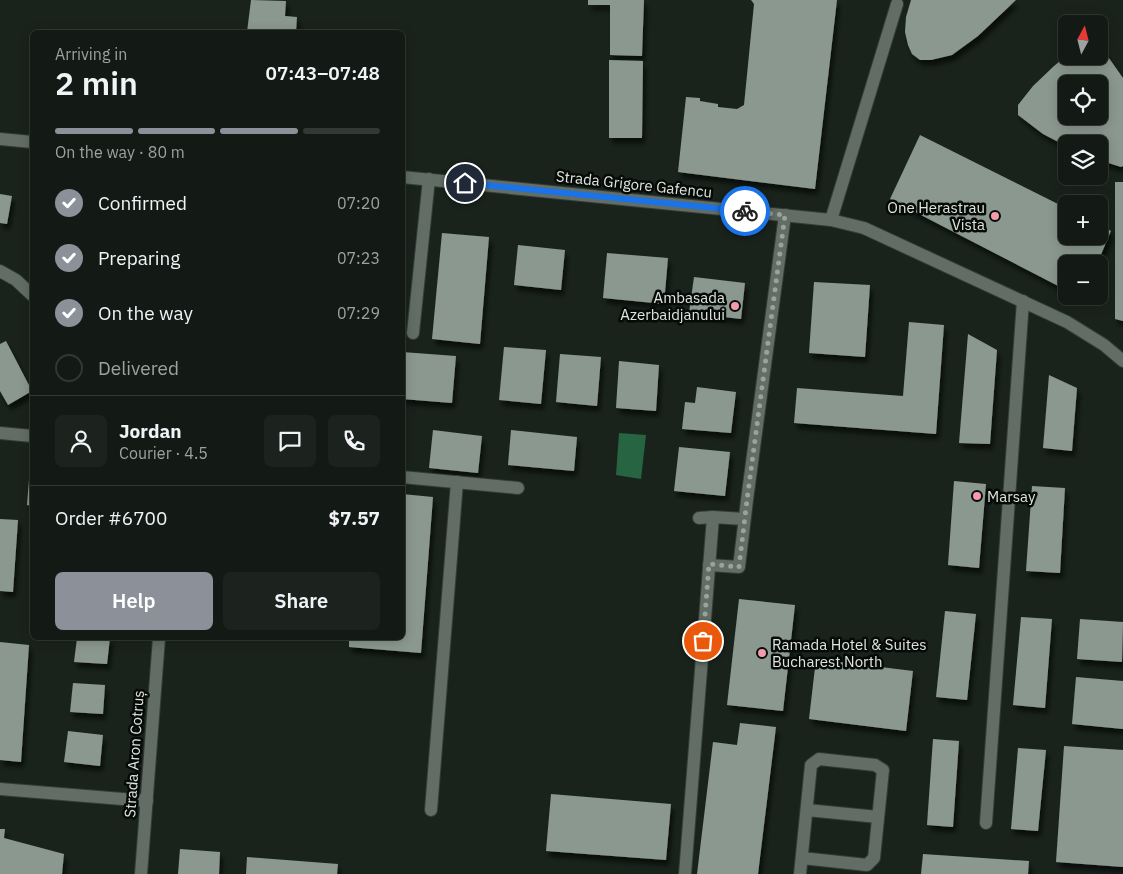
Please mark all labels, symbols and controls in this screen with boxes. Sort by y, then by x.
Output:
north arrow [1058,15,1108,65]
map controls [1058,15,1108,305]
text: Arriving in [55,44,127,64]
text: 07:43–07:48 [266,61,380,85]
text: 2 min [55,62,138,104]
button: locate [1058,75,1108,125]
button: layers [1058,135,1108,185]
text: On the way · 80 m [55,142,185,162]
pin [444,162,486,204]
street label: Strada Grigore Gafencu [555,166,713,202]
icon: home [451,169,479,197]
courier [720,186,770,236]
icon: check [55,189,83,217]
text: Confirmed [98,191,187,215]
text: 07:20 [337,193,380,213]
button: + [1058,195,1108,245]
icon: bike [731,197,759,225]
place label: One Herastrau Vista [887,198,985,234]
marker: One Herastrau Vista [989,210,1001,222]
icon: check [55,244,83,272]
text: Preparing [98,246,180,270]
text: 07:23 [337,248,380,268]
button: − [1058,255,1108,305]
place label: Ambasada Azerbaidjanului [620,288,725,324]
icon: check [55,299,83,327]
marker: Ambasada Azerbaidjanului [729,300,741,312]
text: On the way [98,301,193,325]
text: 07:29 [337,303,380,323]
text: Delivered [98,356,179,380]
button: person [55,415,107,467]
button: chat [264,415,316,467]
button: phone [328,415,380,467]
text: Jordan [119,419,182,443]
text: Courier · 4.5 [119,443,208,463]
place label: Marsay [987,487,1036,506]
marker: Marsay [971,490,983,502]
text: Order #6700 [55,506,167,530]
text: $7.57 [328,506,380,530]
button: Help [55,572,213,630]
button: Share [223,572,380,630]
pin [682,620,724,662]
icon: bag [689,627,717,655]
place label: Ramada Hotel & Suites Bucharest North [772,635,927,671]
marker: Ramada Hotel & Suites Bucharest North [756,647,768,659]
street label: Strada Aron Cotruș [120,690,148,818]

